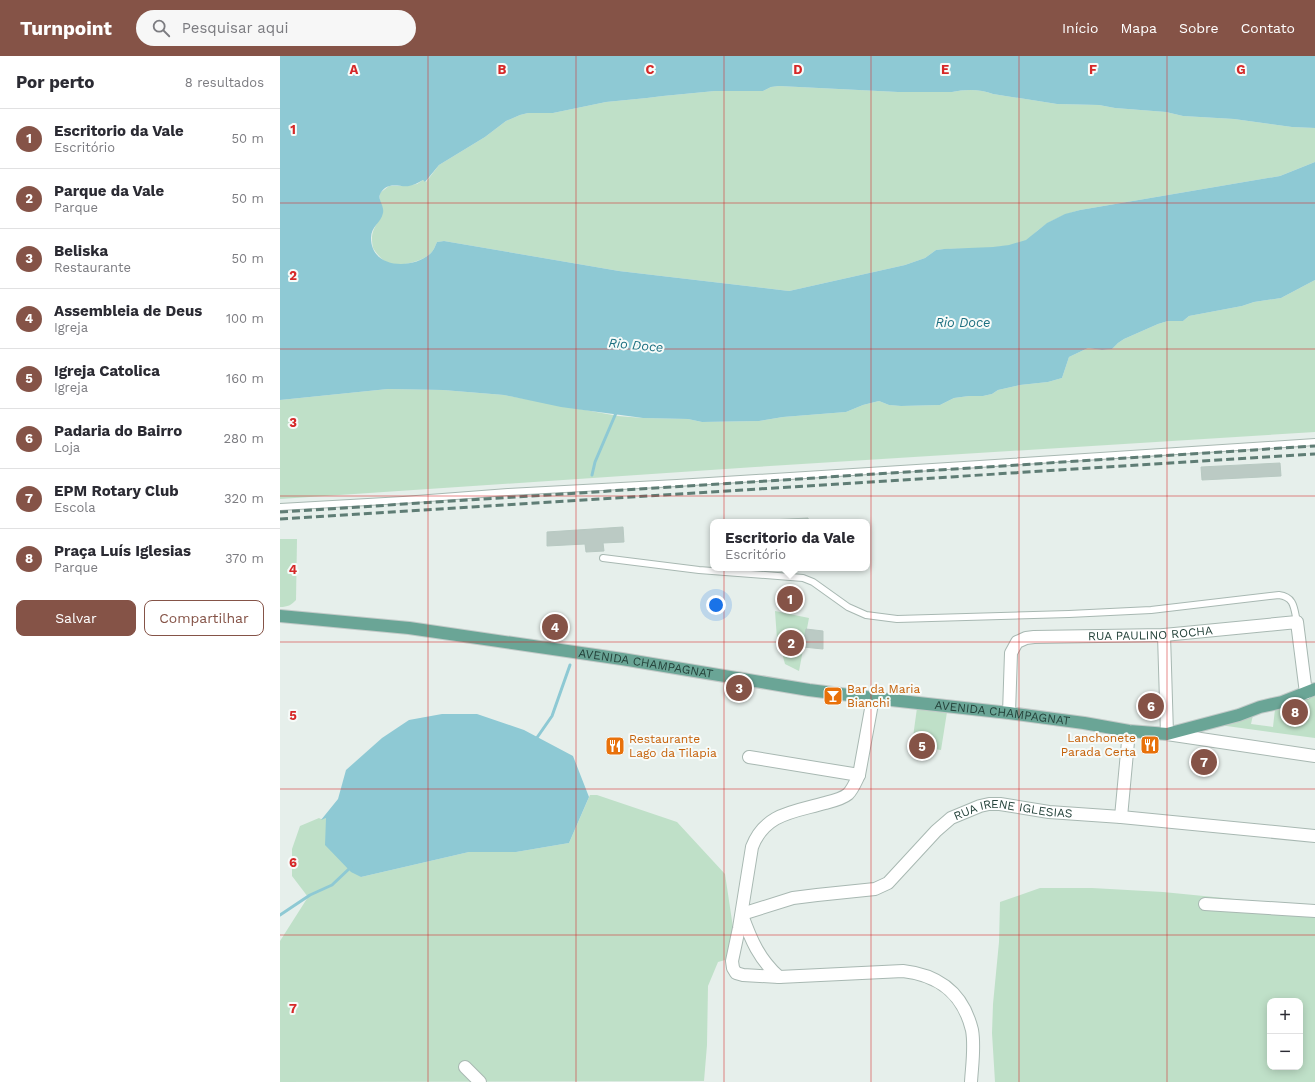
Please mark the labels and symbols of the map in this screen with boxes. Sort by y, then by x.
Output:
text: A [350,62,359,77]
text: B [498,62,507,77]
text: C [646,62,655,77]
text: D [793,62,803,77]
text: E [941,62,949,77]
text: F [1089,62,1097,77]
text: G [1236,62,1246,77]
text: 1 [290,122,296,137]
text: 2 [289,268,297,283]
water label: Rio Doce [936,315,990,330]
water label: Rio Doce [608,335,664,355]
text: 3 [289,415,297,430]
text: 4 [289,562,298,577]
pin: 1 [777,584,803,614]
your location [706,595,726,615]
pin: 4 [542,612,568,642]
street label: RUA PAULINO ROCHA [1088,623,1214,643]
pin: 2 [778,628,804,658]
street label: AVENIDA CHAMPAGNAT [578,646,714,681]
pin: 3 [726,673,752,703]
place label: Bar da Maria Bianchi [847,682,921,710]
bar icon: Bar da Maria Bianchi [822,685,844,707]
pin: 6 [1138,691,1164,721]
pin: 8 [1282,697,1308,727]
street label: AVENIDA CHAMPAGNAT [934,698,1071,728]
text: 5 [289,708,297,723]
pin: 5 [909,731,935,761]
place label: Lanchonete Parada Certa [1061,731,1136,759]
place label: Restaurante Lago da Tilapia [629,732,717,760]
restaurant icon: Lanchonete Parada Certa [1139,734,1161,756]
restaurant icon: Restaurante Lago da Tilapia [604,735,626,757]
pin: 7 [1191,747,1217,777]
street label: RUA IRENE IGLESIAS [951,797,1073,823]
text: 6 [289,855,297,870]
text: 7 [289,1001,297,1016]

